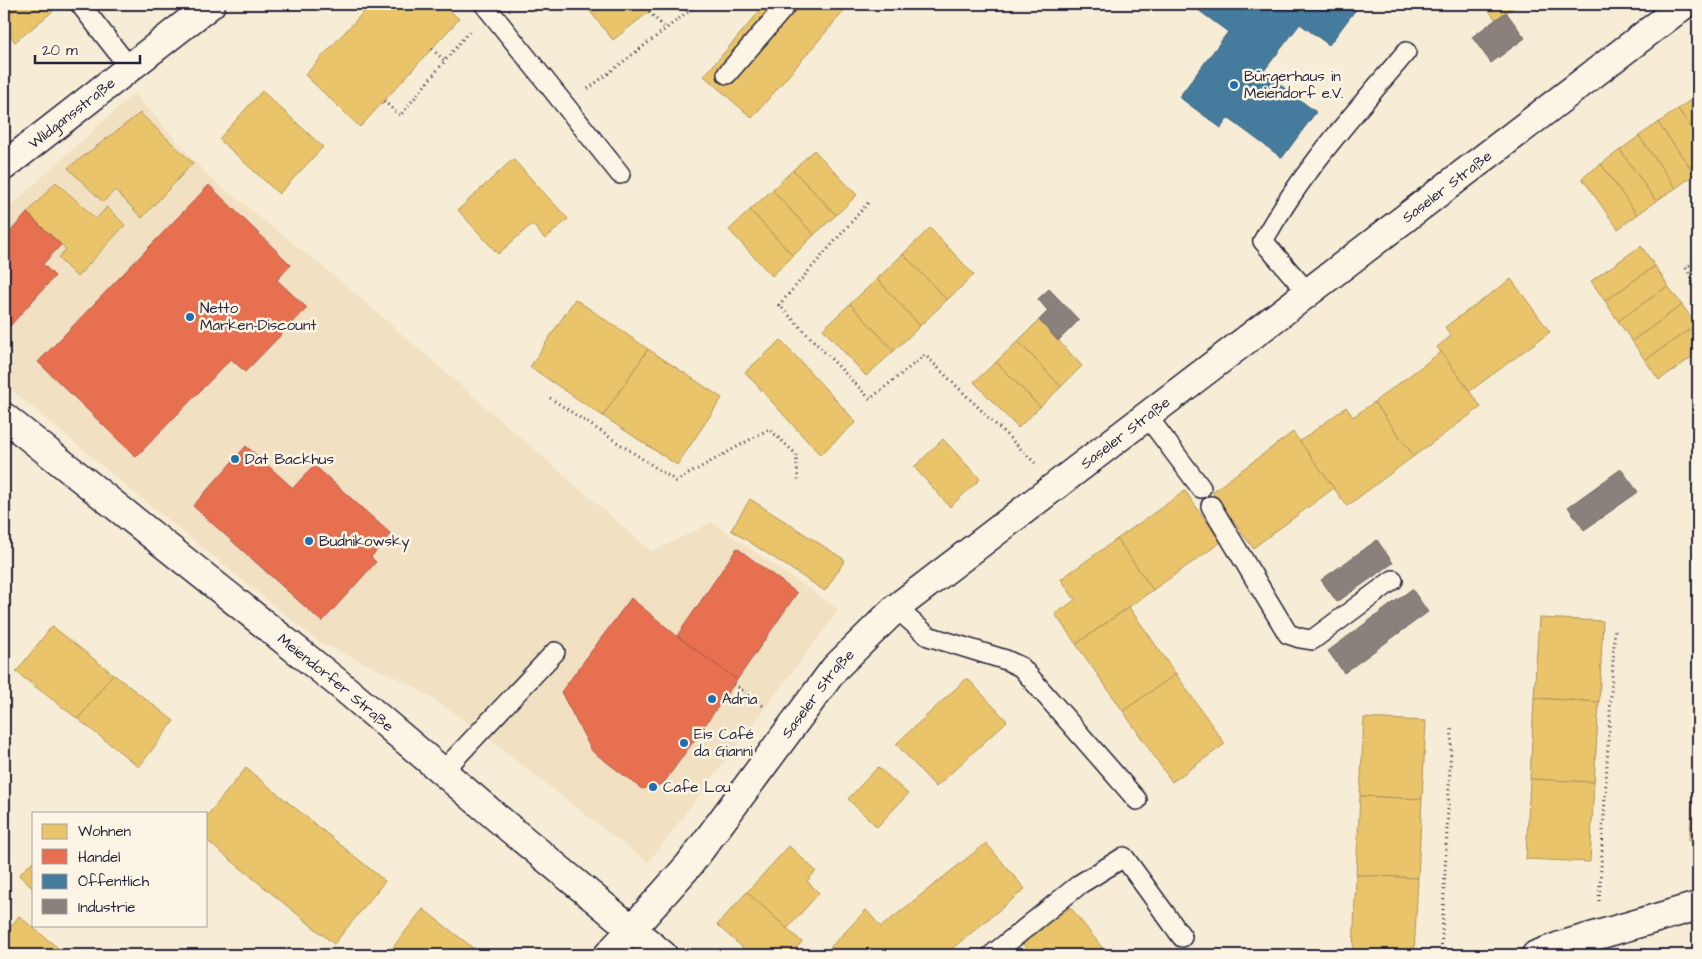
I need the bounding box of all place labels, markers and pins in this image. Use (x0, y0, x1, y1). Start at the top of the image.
place label: Bürgerhaus in Meiendorf e.V. (1244, 66, 1343, 104)
marker: Bürgerhaus in Meiendorf e.V. (1228, 79, 1240, 91)
place label: Netto Marken-Discount (200, 298, 316, 336)
marker: Netto Marken-Discount (184, 311, 196, 323)
place label: Dat Backhus (245, 449, 334, 470)
marker: Dat Backhus (229, 453, 241, 465)
place label: Budnikowsky (319, 531, 410, 553)
marker: Budnikowsky (303, 535, 315, 547)
place label: Adria (722, 689, 758, 710)
marker: Adria (706, 693, 718, 705)
place label: Eis Café da Gianni (694, 724, 754, 762)
marker: Eis Café da Gianni (678, 737, 690, 749)
place label: Cafe Lou (663, 777, 731, 798)
marker: Cafe Lou (647, 781, 659, 793)

